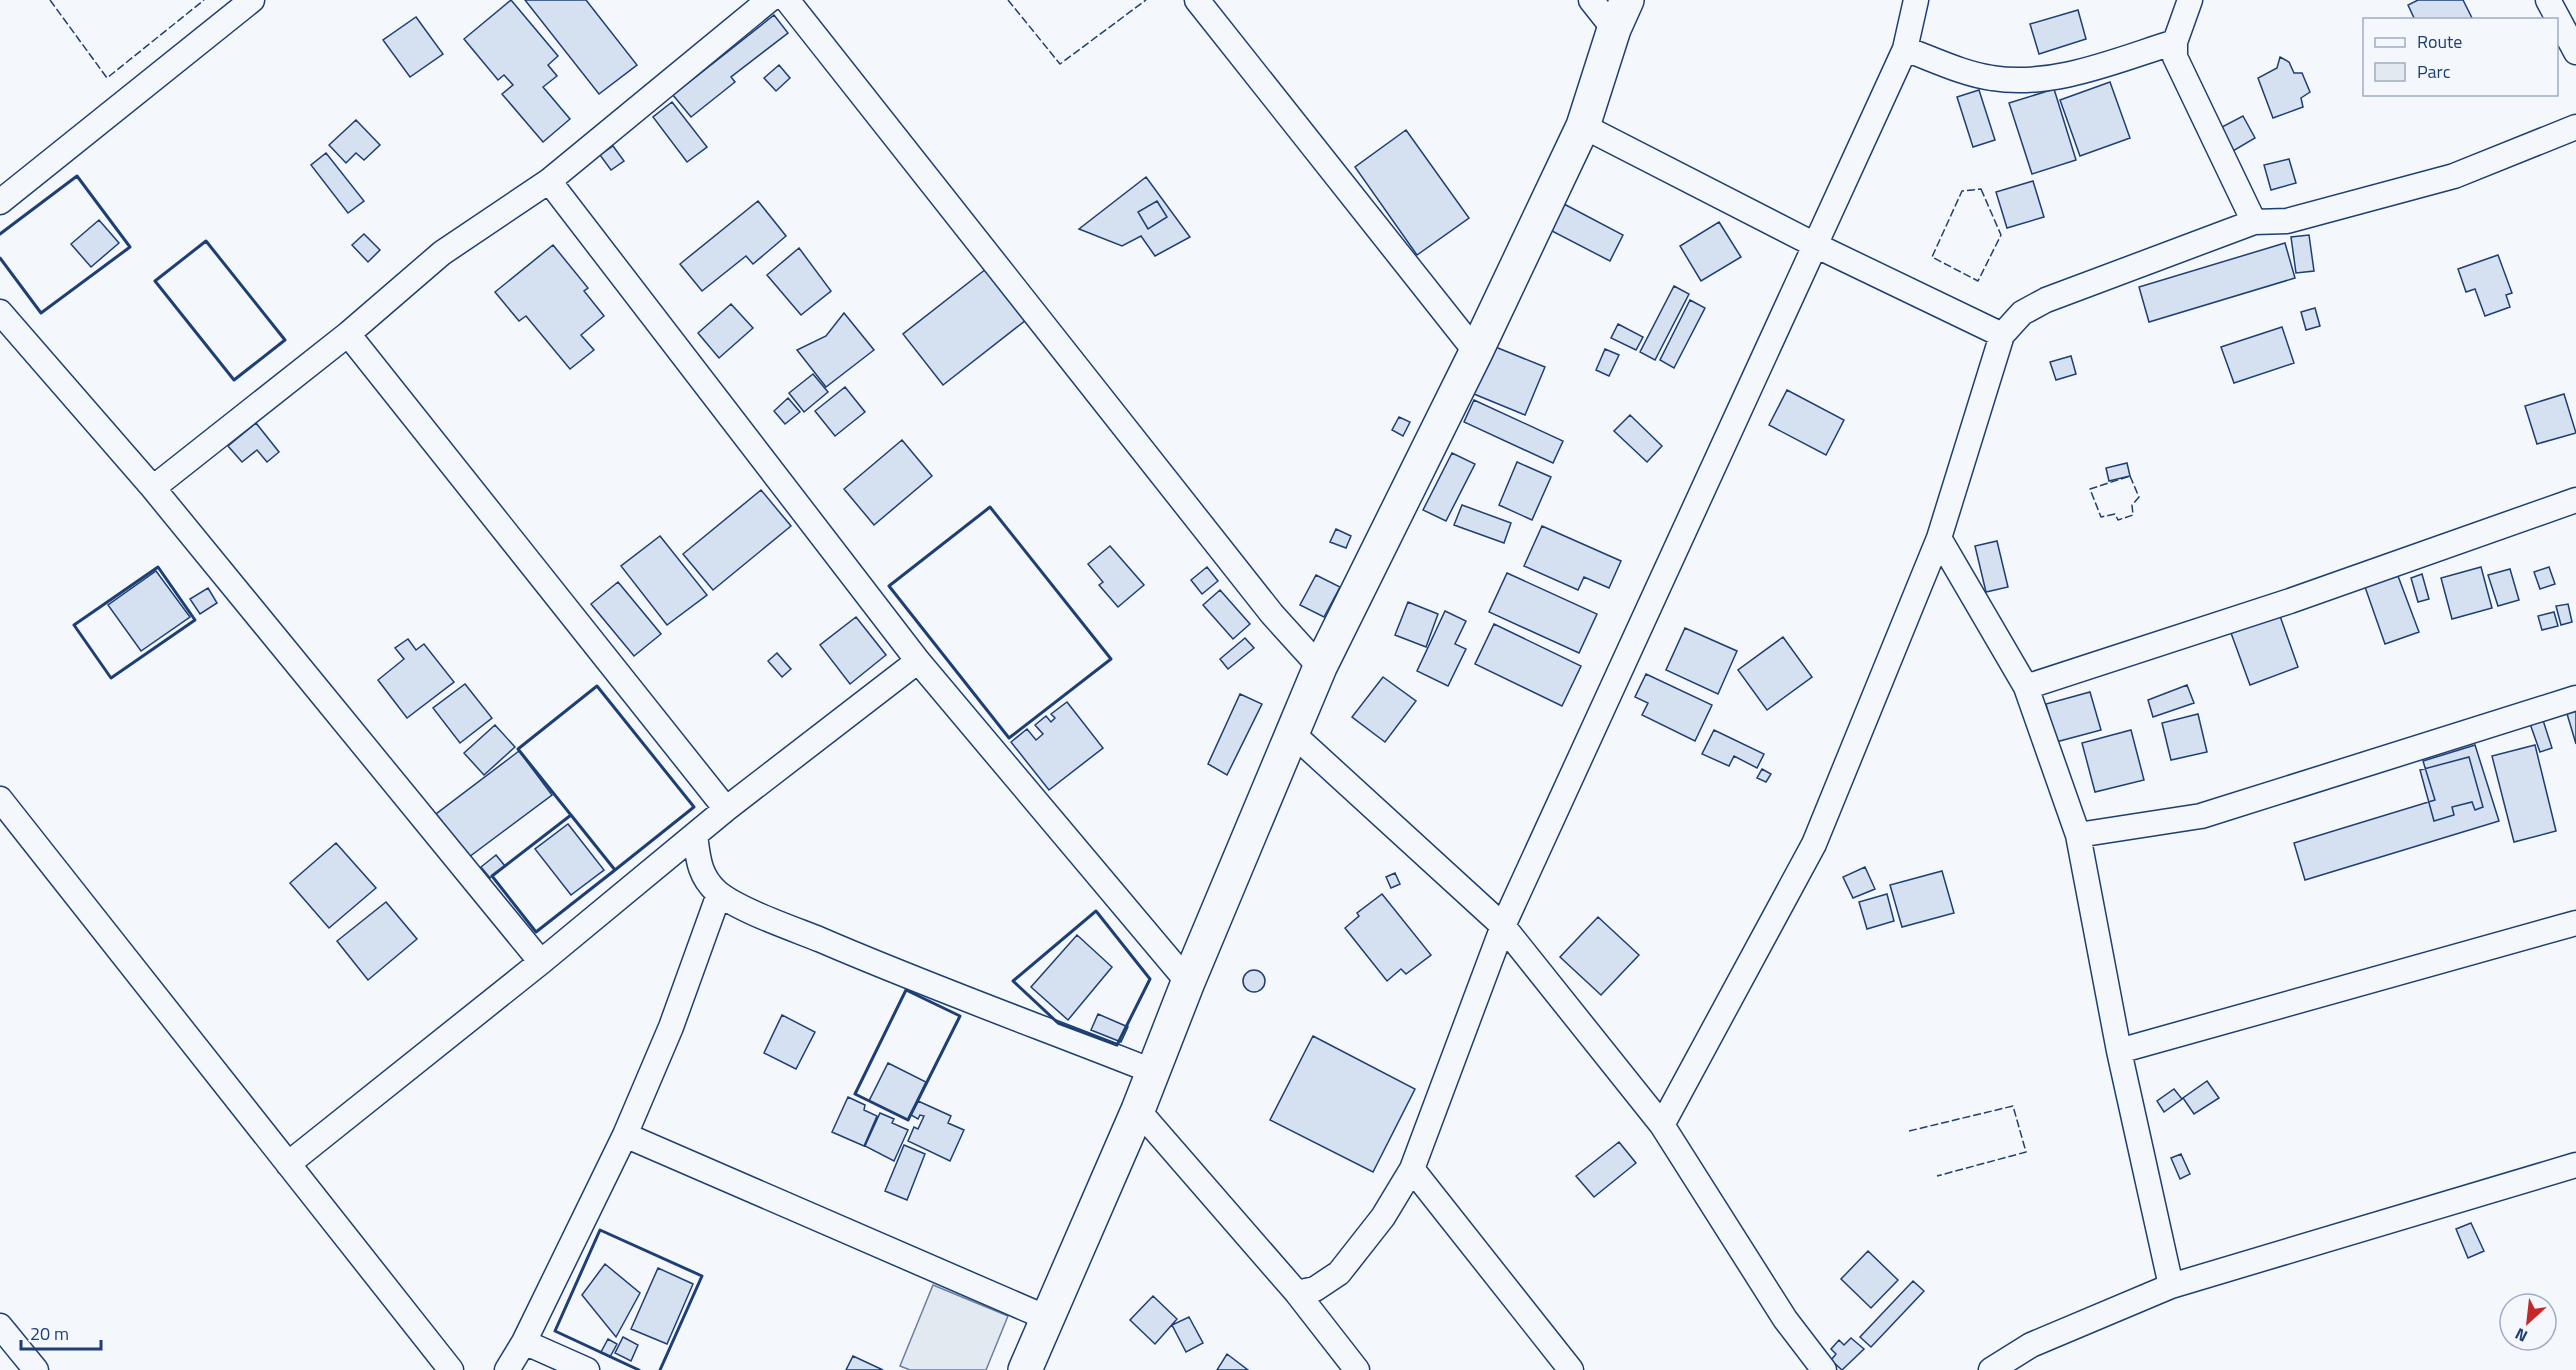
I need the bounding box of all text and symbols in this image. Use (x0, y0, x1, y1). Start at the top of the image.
legend (2363, 18, 2558, 96)
text: Route (2417, 28, 2462, 55)
text: Parc (2417, 58, 2451, 85)
north arrow (2498, 1292, 2558, 1352)
scale bar (21, 1313, 100, 1351)
text: 20 m (30, 1320, 69, 1347)
text: N (2511, 1322, 2532, 1349)

